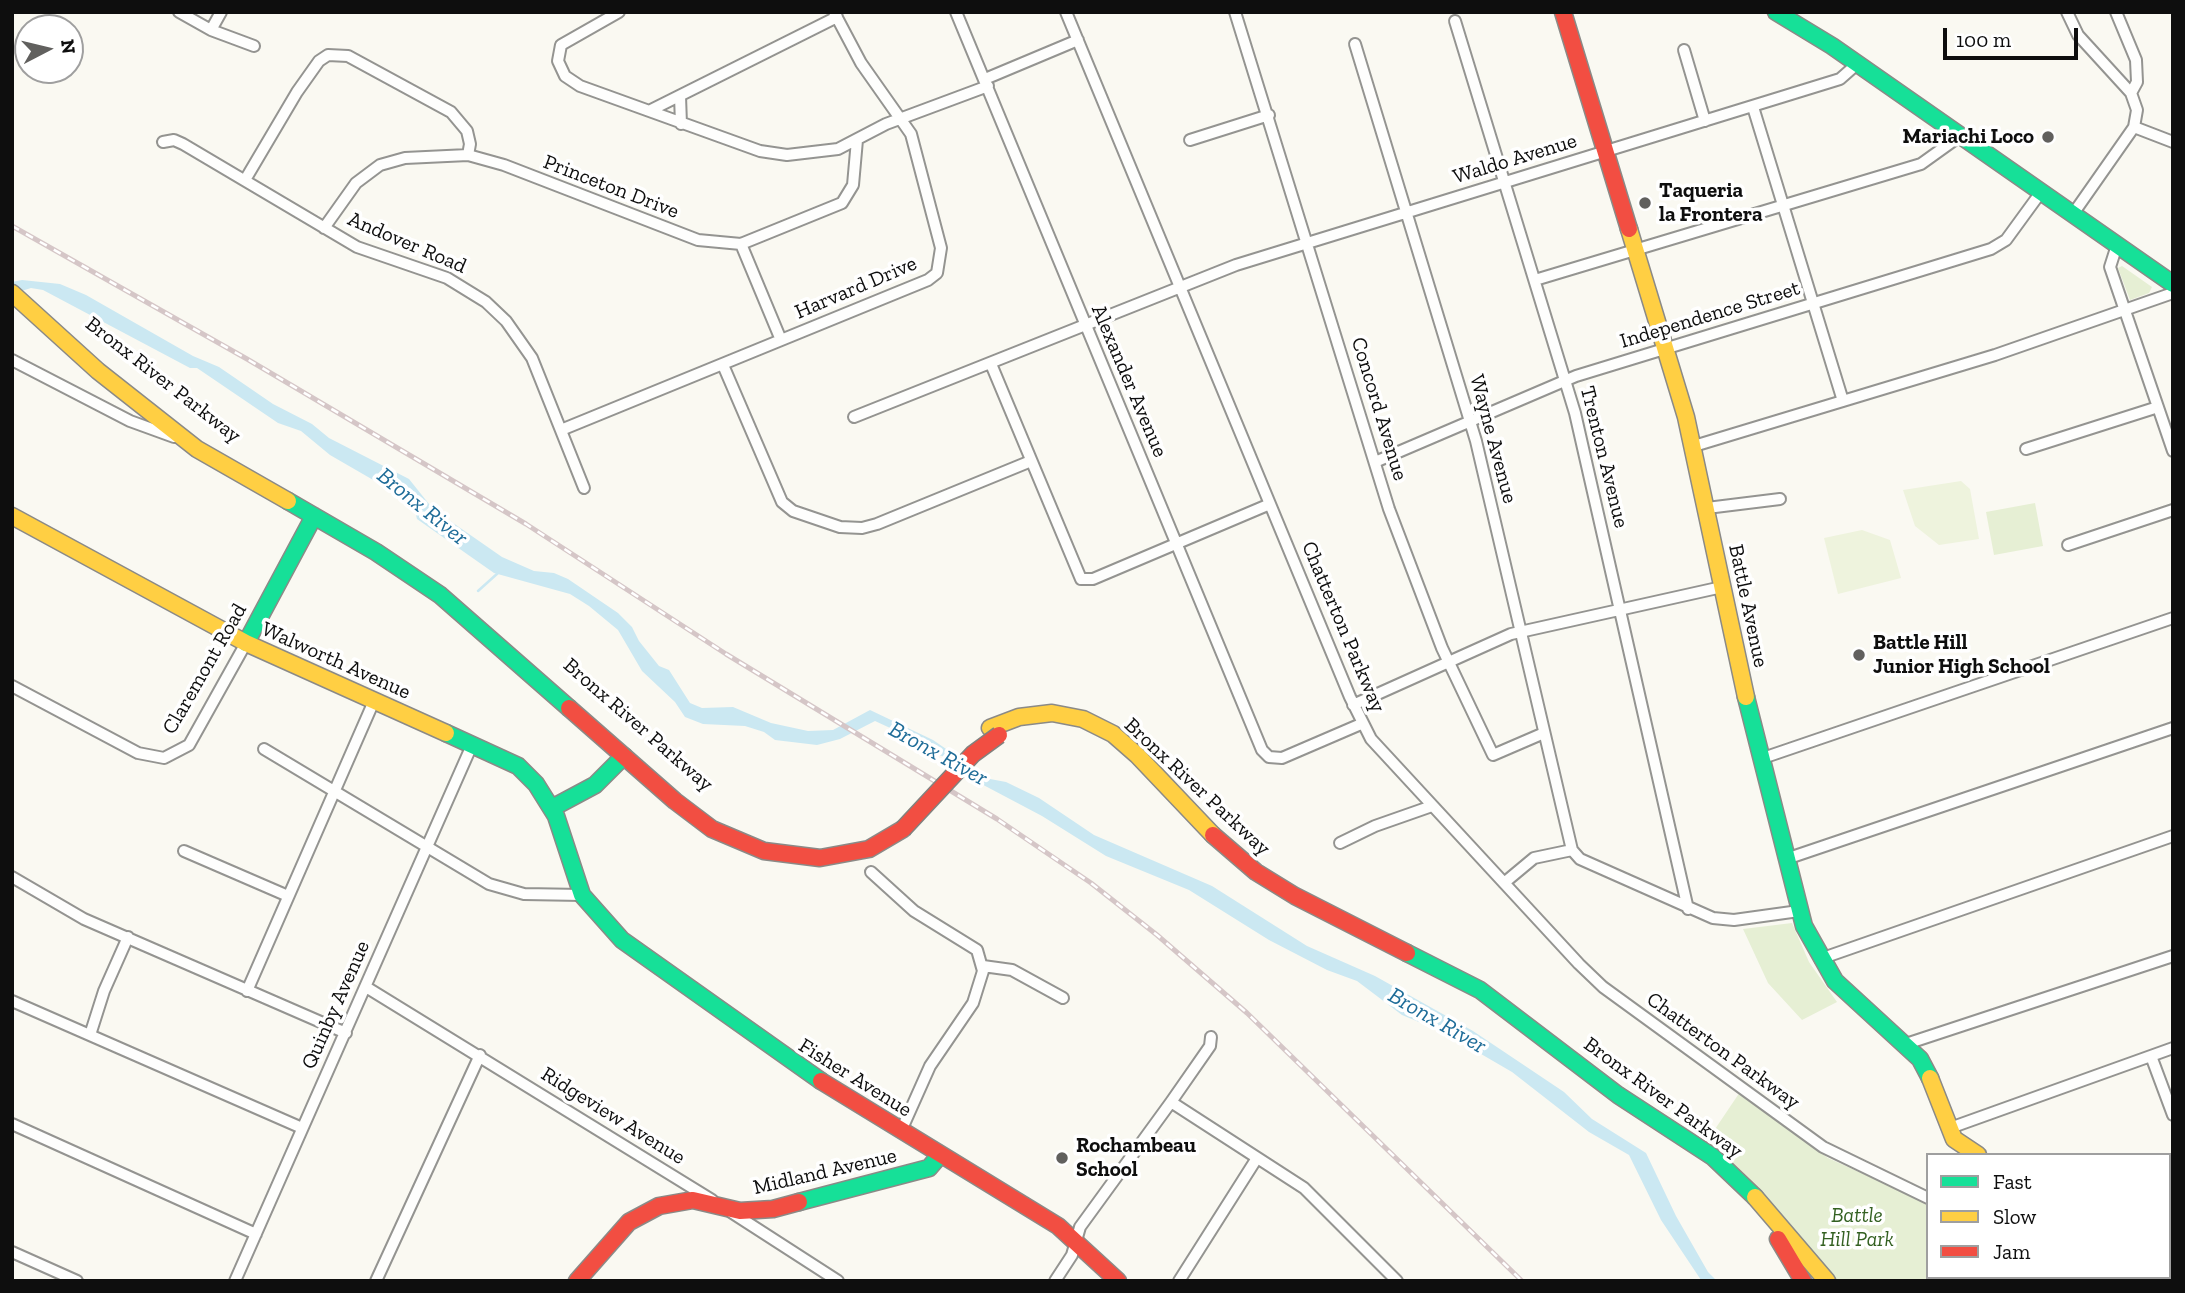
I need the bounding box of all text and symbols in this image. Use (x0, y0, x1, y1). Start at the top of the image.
north arrow (14, 14, 84, 84)
scale bar (1947, 14, 2082, 58)
text: 100 m (1956, 27, 2011, 52)
text: N (56, 38, 81, 55)
place label: Mariachi Loco (1903, 124, 2034, 150)
street label: Waldo Avenue (1450, 128, 1580, 190)
marker: Mariachi Loco (2040, 129, 2056, 145)
street label: Princeton Drive (540, 150, 682, 224)
place label: Taqueria la Frontera (1659, 178, 1763, 228)
marker: Taqueria la Frontera (1637, 195, 1653, 211)
street label: Andover Road (344, 207, 470, 279)
street label: Harvard Drive (791, 251, 921, 325)
street label: Independence Street (1617, 276, 1803, 354)
street label: Alexander Avenue (1085, 301, 1173, 461)
street label: Bronx River Parkway (80, 311, 246, 449)
street label: Concord Avenue (1345, 334, 1413, 484)
street label: Wayne Avenue (1464, 372, 1522, 506)
street label: Trenton Avenue (1574, 383, 1634, 531)
water label: Bronx River (371, 462, 473, 552)
street label: Chatterton Parkway (1296, 538, 1390, 716)
street label: Battle Avenue (1723, 542, 1773, 670)
street label: Claremont Road (157, 599, 253, 739)
street label: Walworth Avenue (258, 617, 414, 705)
place label: Battle Hill Junior High School (1873, 630, 2050, 680)
marker: Battle Hill Junior High School (1851, 647, 1867, 663)
street label: Bronx River Parkway (558, 653, 718, 797)
street label: Bronx River Parkway (1119, 713, 1275, 861)
water label: Bronx River (884, 716, 992, 792)
street label: Quinby Avenue (296, 937, 376, 1073)
water label: Bronx River (1383, 982, 1491, 1060)
street label: Chatterton Parkway (1641, 987, 1805, 1115)
street label: Bronx River Parkway (1579, 1032, 1747, 1164)
street label: Fisher Avenue (794, 1033, 916, 1123)
street label: Ridgeview Avenue (536, 1062, 690, 1170)
place label: Rochambeau School (1076, 1133, 1196, 1183)
street label: Midland Avenue (751, 1143, 899, 1201)
marker: Rochambeau School (1054, 1150, 1070, 1166)
legend (1926, 1153, 2171, 1279)
text: Fast (1993, 1169, 2032, 1194)
park label: Battle Hill Park (1820, 1203, 1894, 1253)
text: Slow (1993, 1204, 2036, 1229)
text: Jam (1993, 1239, 2030, 1264)

